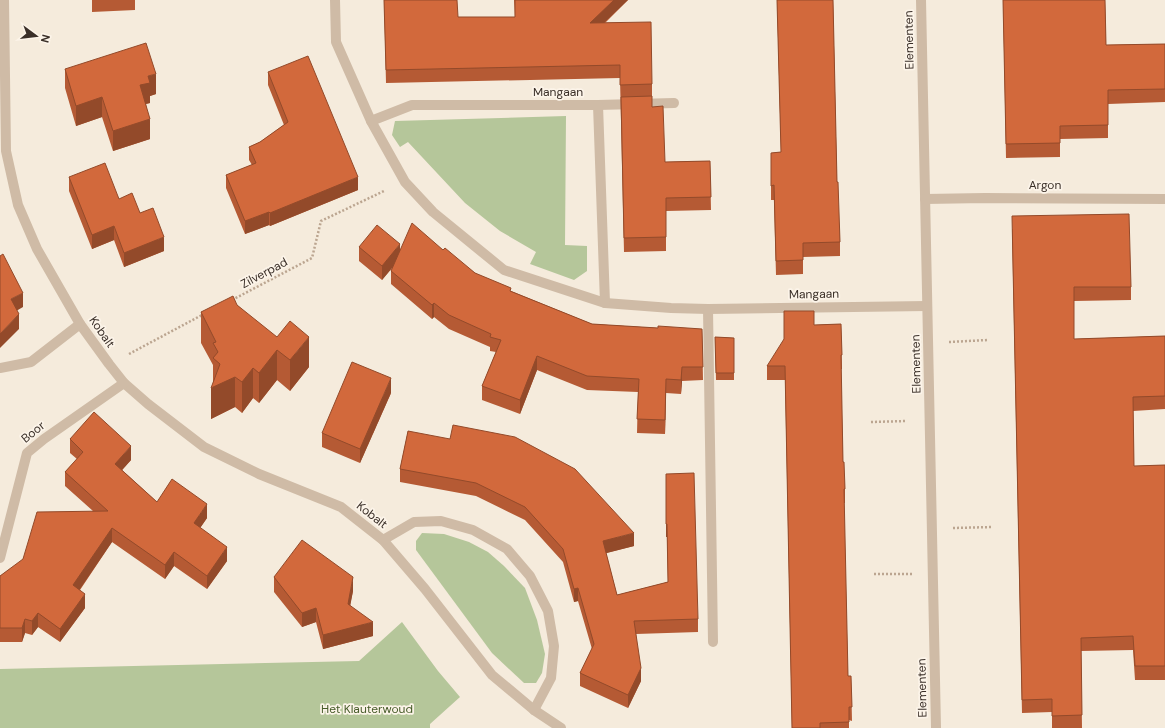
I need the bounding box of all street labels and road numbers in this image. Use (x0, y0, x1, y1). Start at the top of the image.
street label: Elementen (900, 10, 918, 70)
street label: Mangaan (533, 84, 583, 100)
street label: Argon (1029, 177, 1061, 193)
street label: Zilverpad (238, 254, 290, 292)
street label: Mangaan (789, 286, 839, 302)
street label: Kobalt (85, 313, 119, 351)
street label: Elementen (907, 334, 925, 394)
street label: Boor (18, 417, 49, 446)
street label: Kobalt (353, 498, 391, 532)
street label: Elementen (913, 658, 931, 718)

